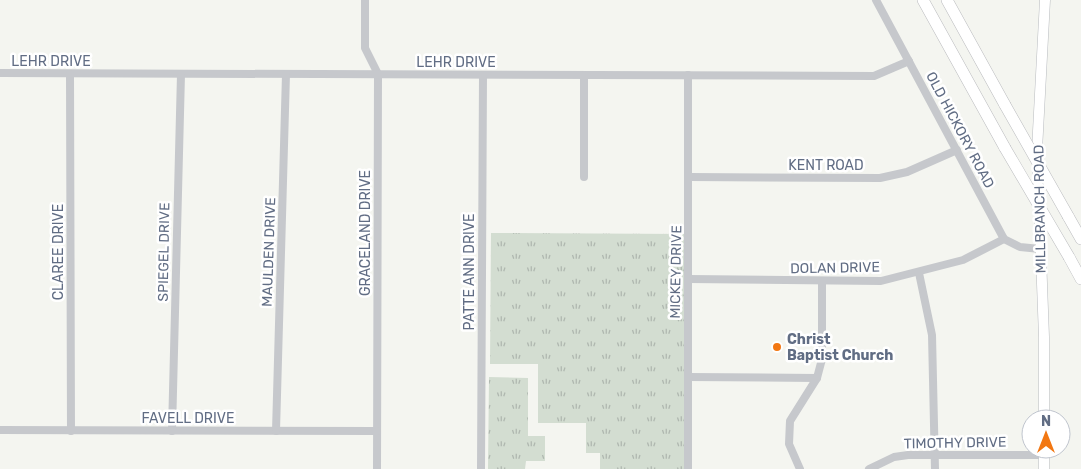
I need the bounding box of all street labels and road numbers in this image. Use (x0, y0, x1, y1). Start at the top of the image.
street label: LEHR DRIVE (11, 53, 91, 70)
street label: LEHR DRIVE (416, 54, 496, 71)
street label: OLD HICKORY ROAD (922, 69, 998, 191)
street label: MILLBRANCH ROAD (1030, 145, 1050, 273)
street label: KENT ROAD (788, 157, 864, 174)
street label: GRACELAND DRIVE (357, 170, 374, 296)
street label: MAULDEN DRIVE (259, 197, 279, 307)
street label: SPIEGEL DRIVE (155, 202, 173, 302)
street label: CLAREE DRIVE (50, 204, 67, 300)
street label: PATTE ANN DRIVE (461, 213, 478, 331)
street label: MICKEY DRIVE (667, 225, 685, 319)
street label: DOLAN DRIVE (790, 259, 880, 277)
street label: FAVELL DRIVE (141, 410, 235, 427)
street label: TIMOTHY DRIVE (903, 434, 1007, 452)

